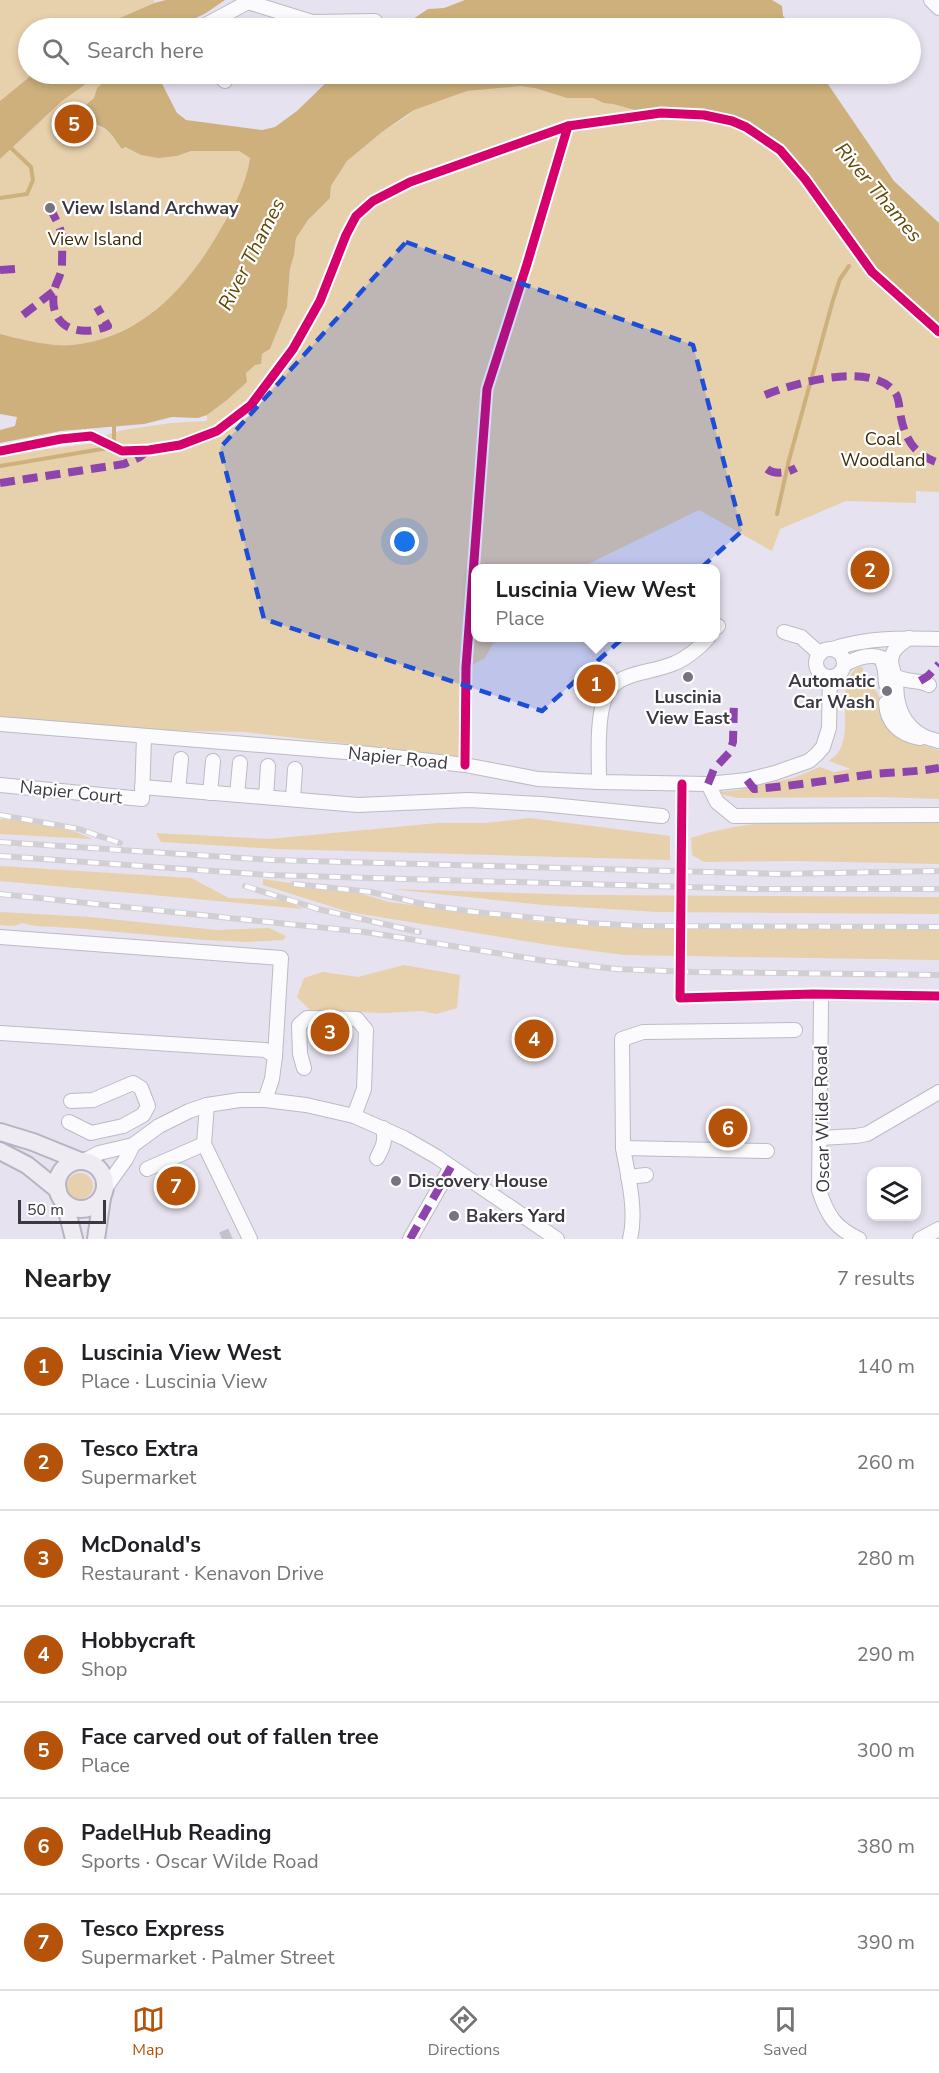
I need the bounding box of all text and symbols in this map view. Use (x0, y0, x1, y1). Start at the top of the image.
search box (18, 18, 921, 84)
icon: search (39, 35, 72, 68)
text: Search here (87, 36, 204, 66)
pin: 5 (54, 102, 94, 146)
water label: River Thames (829, 137, 928, 248)
water label: River Thames (212, 194, 291, 315)
place label: View Island Archway (61, 196, 239, 220)
marker: View Island Archway (43, 201, 57, 215)
park label: View Island (47, 227, 142, 251)
park label: Coal Woodland (841, 427, 925, 472)
your location (390, 527, 419, 556)
pin: 2 (850, 548, 890, 592)
popup (471, 564, 720, 642)
text: Luscinia View West (496, 575, 695, 605)
text: Place (496, 605, 544, 632)
pin: 1 (576, 662, 616, 706)
place label: Automatic Car Wash (788, 669, 875, 714)
marker: Luscinia View East (681, 670, 695, 684)
marker: Automatic Car Wash (880, 684, 894, 698)
place label: Luscinia View East (645, 685, 730, 730)
street label: Napier Road (347, 741, 449, 775)
street label: Napier Court (19, 775, 124, 809)
pin: 3 (310, 1010, 350, 1054)
pin: 4 (514, 1016, 554, 1062)
street label: Oscar Wilde Road (809, 1045, 835, 1193)
pin: 6 (708, 1106, 748, 1150)
pin: 7 (156, 1164, 195, 1208)
map controls (867, 1167, 921, 1221)
button: layers (867, 1167, 921, 1221)
place label: Discovery House (408, 1169, 548, 1193)
marker: Discovery House (389, 1174, 403, 1188)
scale bar (18, 1197, 106, 1224)
text: 50 m (27, 1199, 64, 1221)
place label: Bakers Yard (466, 1204, 565, 1228)
marker: Bakers Yard (447, 1209, 461, 1223)
text: Nearby (24, 1261, 111, 1296)
text: 7 results (837, 1265, 915, 1292)
text: Luscinia View West (81, 1338, 281, 1368)
text: 1 (38, 1353, 50, 1380)
text: 140 m (857, 1353, 915, 1380)
text: Place · Luscinia View (81, 1368, 268, 1395)
text: Tesco Extra (81, 1434, 199, 1464)
text: 2 (38, 1449, 50, 1476)
text: 260 m (857, 1449, 915, 1476)
text: Supermarket (81, 1464, 196, 1491)
text: McDonald's (81, 1530, 201, 1560)
text: 3 (38, 1545, 50, 1572)
text: 280 m (857, 1545, 915, 1572)
text: Restaurant · Kenavon Drive (81, 1560, 324, 1587)
text: Hobbycraft (81, 1626, 195, 1656)
text: 4 (38, 1641, 50, 1668)
text: 290 m (857, 1641, 915, 1668)
text: Shop (81, 1656, 127, 1683)
text: Face carved out of fallen tree (81, 1722, 379, 1752)
text: 5 (38, 1737, 50, 1764)
text: 300 m (857, 1737, 915, 1764)
text: Place (81, 1752, 130, 1779)
text: PadelHub Reading (81, 1818, 272, 1848)
text: 6 (38, 1833, 50, 1860)
text: 380 m (857, 1833, 915, 1860)
text: Sports · Oscar Wilde Road (81, 1848, 319, 1875)
text: Tesco Express (81, 1914, 225, 1944)
text: 7 (38, 1929, 50, 1956)
text: 390 m (857, 1929, 915, 1956)
text: Supermarket · Palmer Street (81, 1944, 334, 1971)
tab: Map (132, 2003, 165, 2061)
tab: Directions (428, 2003, 500, 2061)
tab: Saved (763, 2003, 807, 2061)

